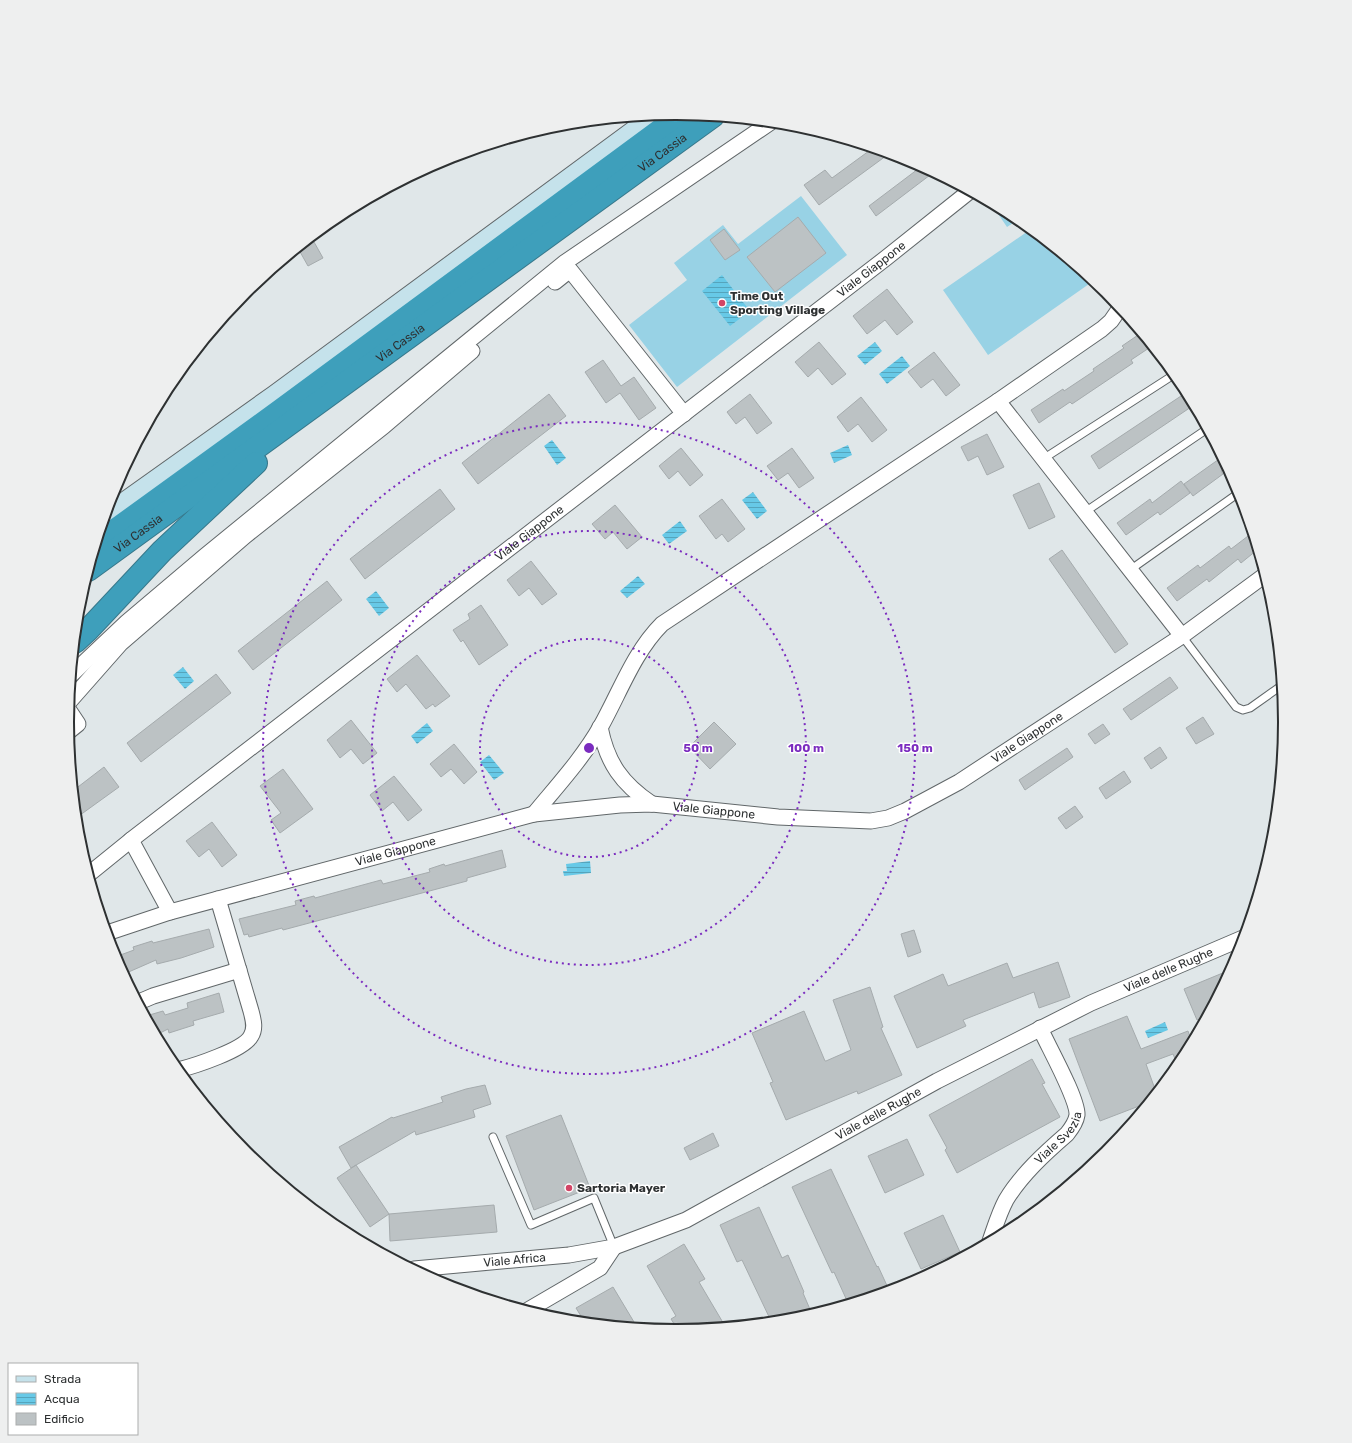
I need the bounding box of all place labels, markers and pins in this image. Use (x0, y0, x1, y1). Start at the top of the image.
place label: Time Out Sporting Village (730, 289, 825, 317)
marker: Time Out Sporting Village (717, 298, 727, 308)
centre of rings (582, 741, 596, 755)
place label: Sartoria Mayer (577, 1181, 666, 1195)
marker: Sartoria Mayer (564, 1183, 574, 1193)

